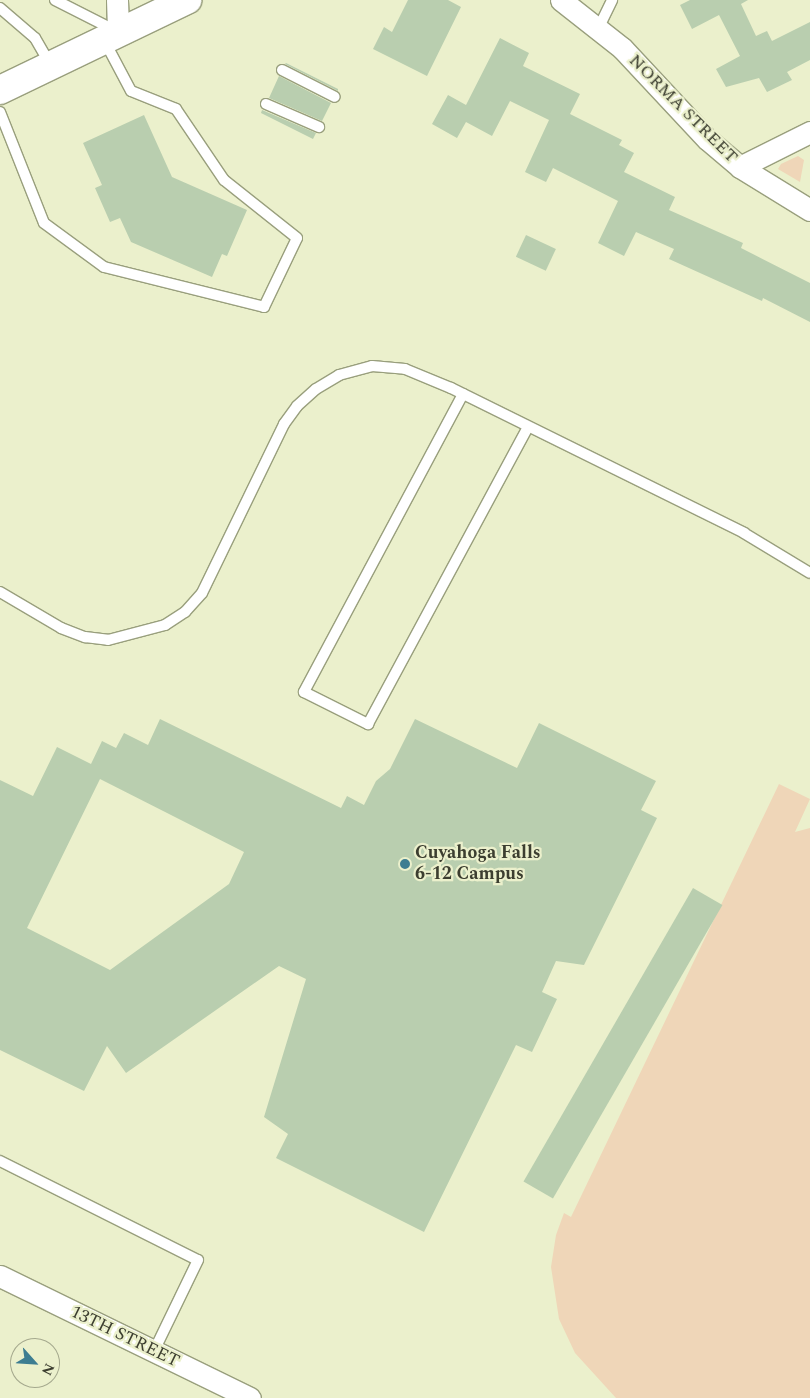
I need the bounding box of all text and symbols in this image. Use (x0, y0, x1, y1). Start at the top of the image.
street label: NORMA STREET (624, 50, 742, 168)
place label: Cuyahoga Falls 6-12 Campus (415, 843, 541, 886)
marker: Cuyahoga Falls 6-12 Campus (399, 858, 411, 870)
street label: 13TH STREET (67, 1301, 183, 1373)
north arrow (10, 1338, 60, 1388)
text: N (36, 1360, 60, 1379)

